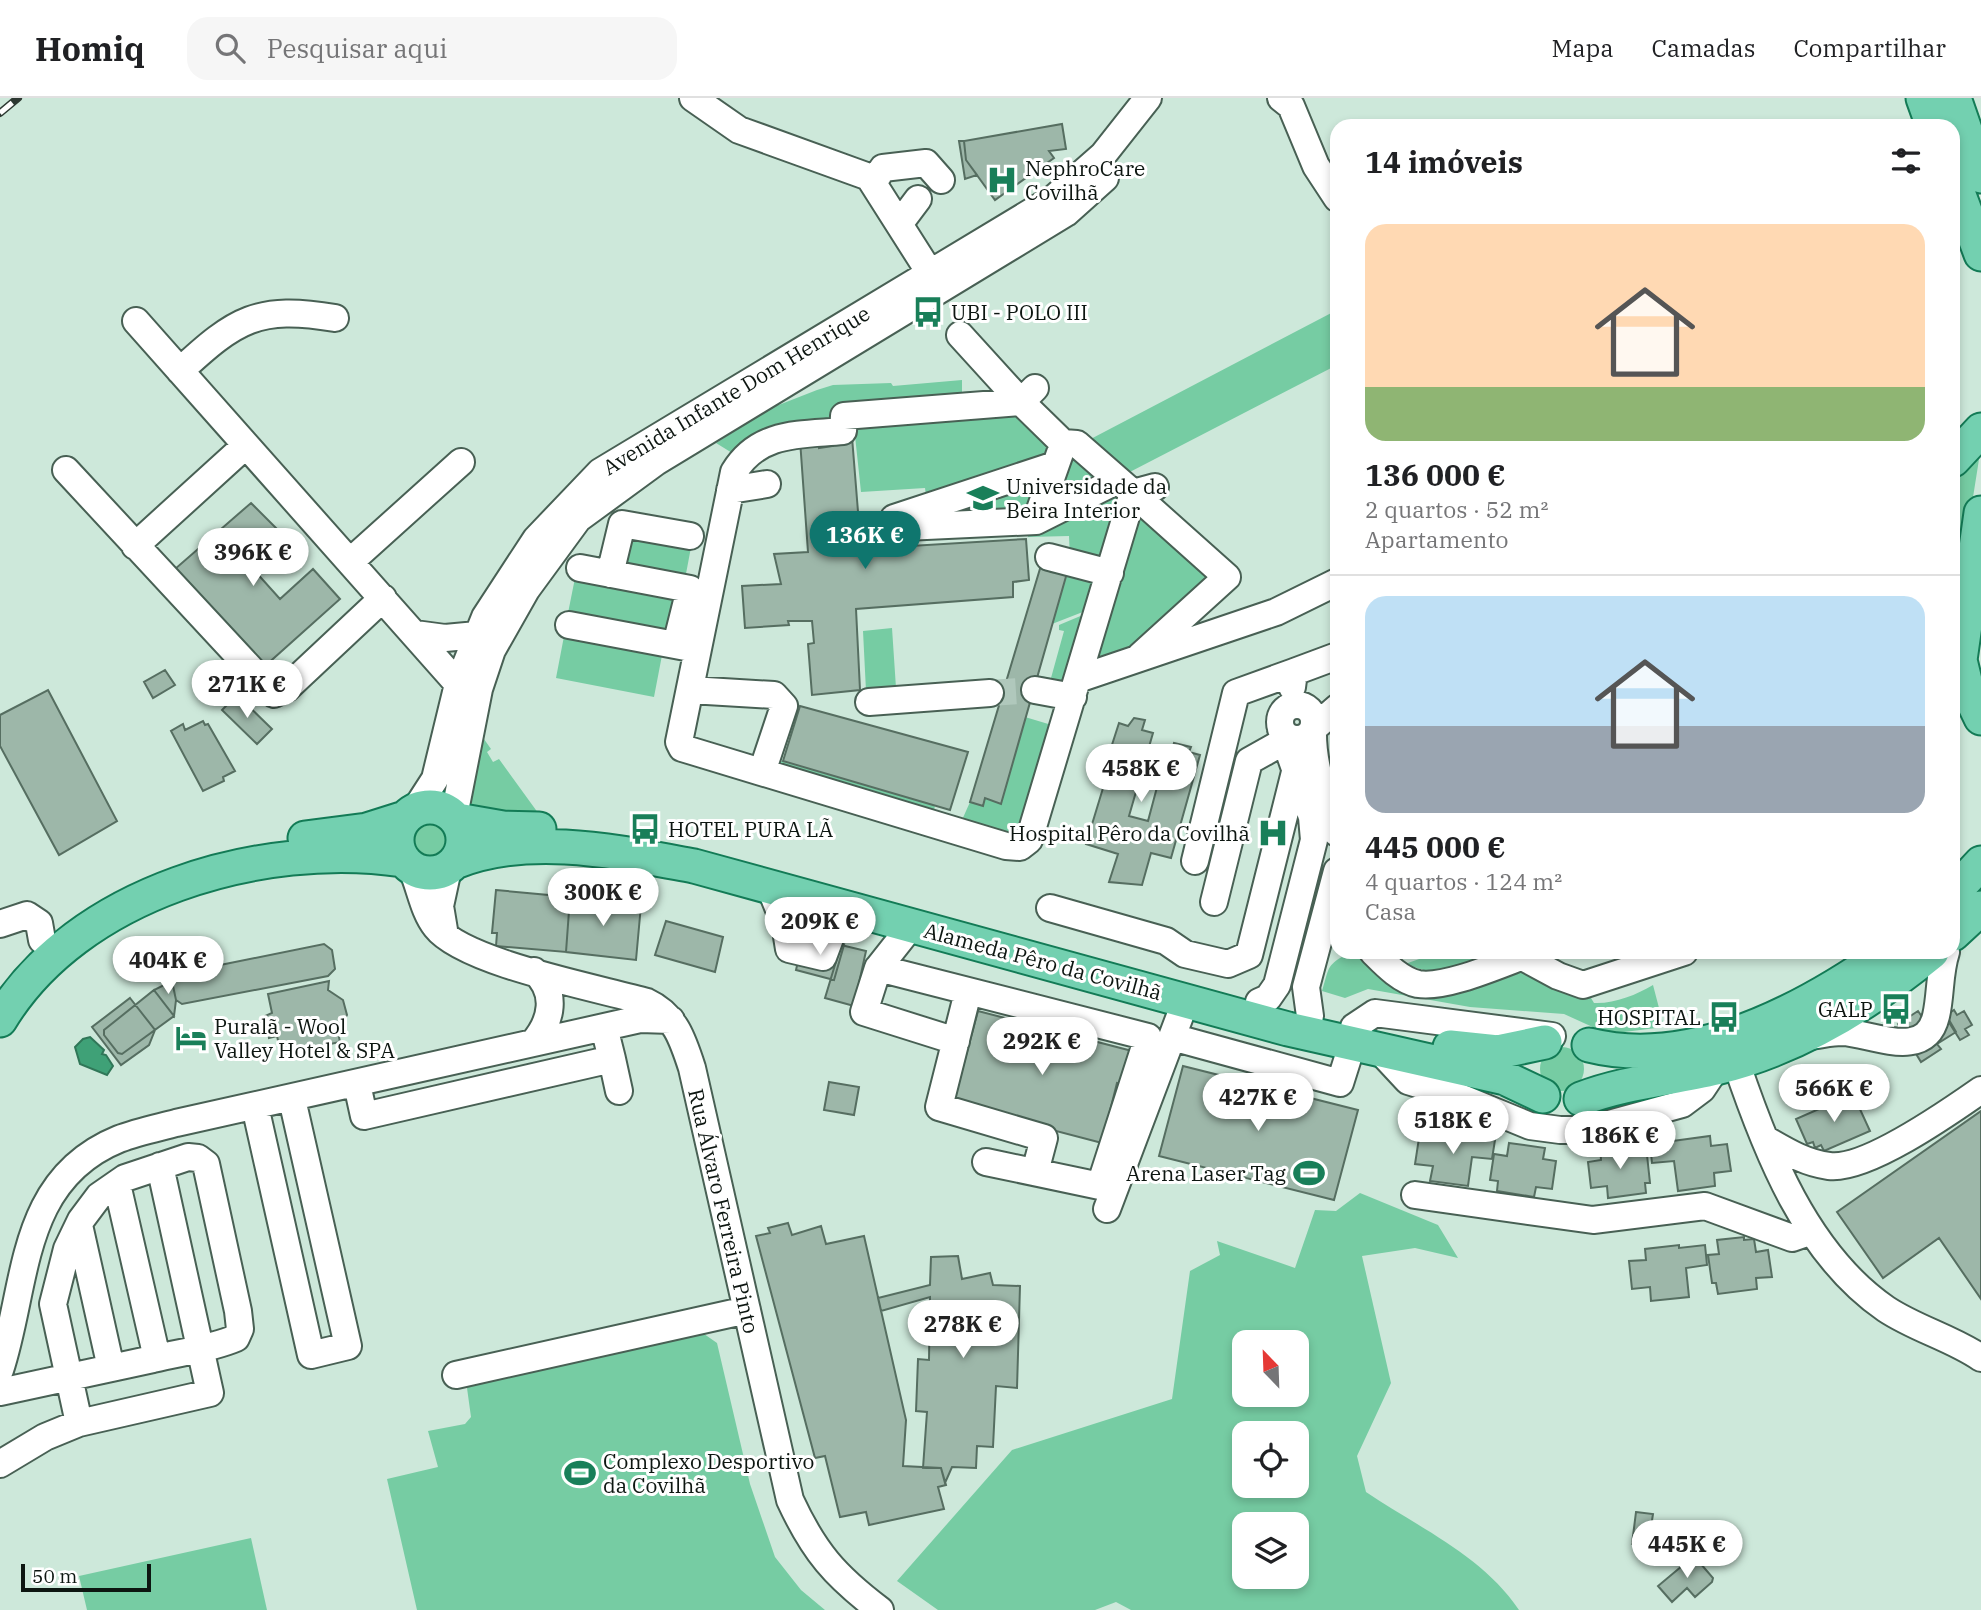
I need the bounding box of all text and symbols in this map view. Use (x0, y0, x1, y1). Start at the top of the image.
search box (187, 17, 677, 80)
text: Homiq (35, 27, 145, 70)
icon: search (211, 29, 249, 67)
text: Pesquisar aqui (267, 31, 447, 65)
text: Mapa (1551, 32, 1614, 64)
text: Camadas (1652, 32, 1755, 64)
text: Compartilhar (1793, 32, 1946, 64)
text: 14 imóveis (1365, 142, 1523, 181)
icon: filters (1887, 142, 1925, 180)
place label: NephroCare Covilhã (1025, 154, 1145, 206)
hospital icon: NephroCare Covilhã (985, 163, 1019, 197)
icon: home (1582, 269, 1708, 395)
bus stop icon: UBI - POLO III (911, 295, 945, 329)
place label: UBI - POLO III (951, 298, 1088, 326)
street label: Avenida Infante Dom Henrique (597, 299, 875, 481)
text: 136 000 € (1365, 455, 1506, 494)
place label: Universidade da Beira Interior (1006, 472, 1167, 524)
school or university icon: Universidade da Beira Interior (966, 481, 1000, 515)
text: 2 quartos · 52 m² (1365, 494, 1548, 524)
pin: 136K € (808, 512, 922, 571)
text: 136K € (826, 519, 904, 549)
text: Apartamento (1365, 524, 1509, 554)
pin: 396K € (196, 528, 310, 588)
text: 396K € (214, 536, 292, 566)
icon: home (1582, 641, 1708, 767)
pin: 271K € (190, 660, 304, 720)
text: 271K € (208, 668, 286, 698)
pin: 458K € (1084, 744, 1198, 804)
text: 458K € (1102, 752, 1180, 782)
bus stop icon: HOTEL PURA LÃ (628, 812, 662, 846)
place label: HOTEL PURA LÃ (668, 815, 834, 843)
hospital icon: Hospital Pêro da Covilhã (1256, 816, 1290, 850)
place label: Hospital Pêro da Covilhã (1009, 819, 1250, 847)
text: 445 000 € (1365, 827, 1506, 866)
text: 4 quartos · 124 m² (1365, 866, 1562, 896)
pin: 300K € (546, 868, 660, 928)
text: 300K € (564, 876, 642, 906)
text: Casa (1365, 896, 1416, 926)
pin: 209K € (763, 898, 877, 957)
text: 209K € (781, 905, 859, 935)
street label: Alameda Pêro da Covilhã (921, 916, 1165, 1006)
pin: 404K € (111, 936, 225, 996)
text: 404K € (129, 944, 207, 974)
bus stop icon: GALP (1879, 992, 1913, 1026)
place label: GALP (1818, 995, 1873, 1023)
bus stop icon: HOSPITAL (1707, 1000, 1741, 1034)
place label: HOSPITAL (1597, 1003, 1701, 1031)
place label: Puralã - Wool Valley Hotel & SPA (214, 1012, 395, 1064)
pin: 292K € (985, 1018, 1099, 1077)
hotel icon: Puralã - Wool Valley Hotel & SPA (174, 1021, 208, 1055)
text: 292K € (1003, 1025, 1081, 1055)
pin: 566K € (1777, 1065, 1891, 1124)
text: 566K € (1795, 1072, 1873, 1102)
pin: 427K € (1201, 1074, 1315, 1133)
text: 427K € (1219, 1081, 1297, 1111)
street label: Rua Álvaro Ferreira Pinto (682, 1086, 766, 1336)
pin: 518K € (1396, 1096, 1510, 1156)
text: 518K € (1414, 1104, 1492, 1134)
pin: 186K € (1563, 1112, 1677, 1171)
text: 186K € (1581, 1119, 1659, 1149)
sports icon: Arena Laser Tag (1292, 1156, 1326, 1190)
place label: Arena Laser Tag (1126, 1159, 1287, 1187)
pin: 278K € (906, 1300, 1020, 1360)
text: 278K € (924, 1308, 1002, 1338)
north arrow (1232, 1330, 1309, 1407)
map controls (1232, 1330, 1309, 1589)
button: locate (1232, 1421, 1309, 1498)
place label: Complexo Desportivo da Covilhã (603, 1447, 814, 1499)
sports icon: Complexo Desportivo da Covilhã (563, 1456, 597, 1490)
button: layers (1232, 1512, 1309, 1589)
pin: 445K € (1630, 1520, 1744, 1580)
text: 445K € (1648, 1528, 1726, 1558)
scale bar (21, 1561, 150, 1593)
text: 50 m (32, 1564, 77, 1588)

